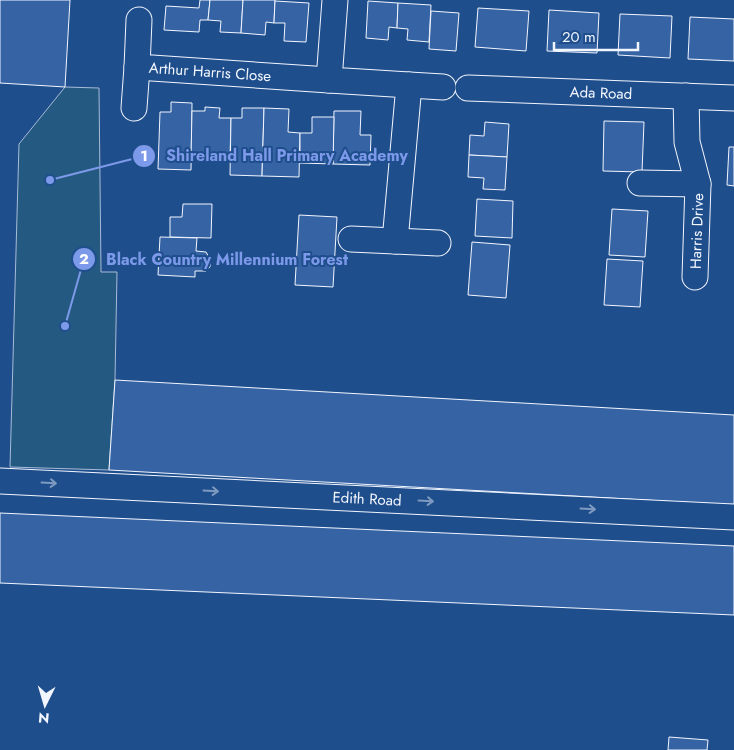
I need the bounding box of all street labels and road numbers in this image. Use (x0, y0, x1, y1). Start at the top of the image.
street label: Arthur Harris Close (148, 57, 272, 87)
street label: Ada Road (569, 81, 633, 105)
street label: Harris Drive (685, 192, 709, 269)
street label: Edith Road (332, 486, 402, 512)

